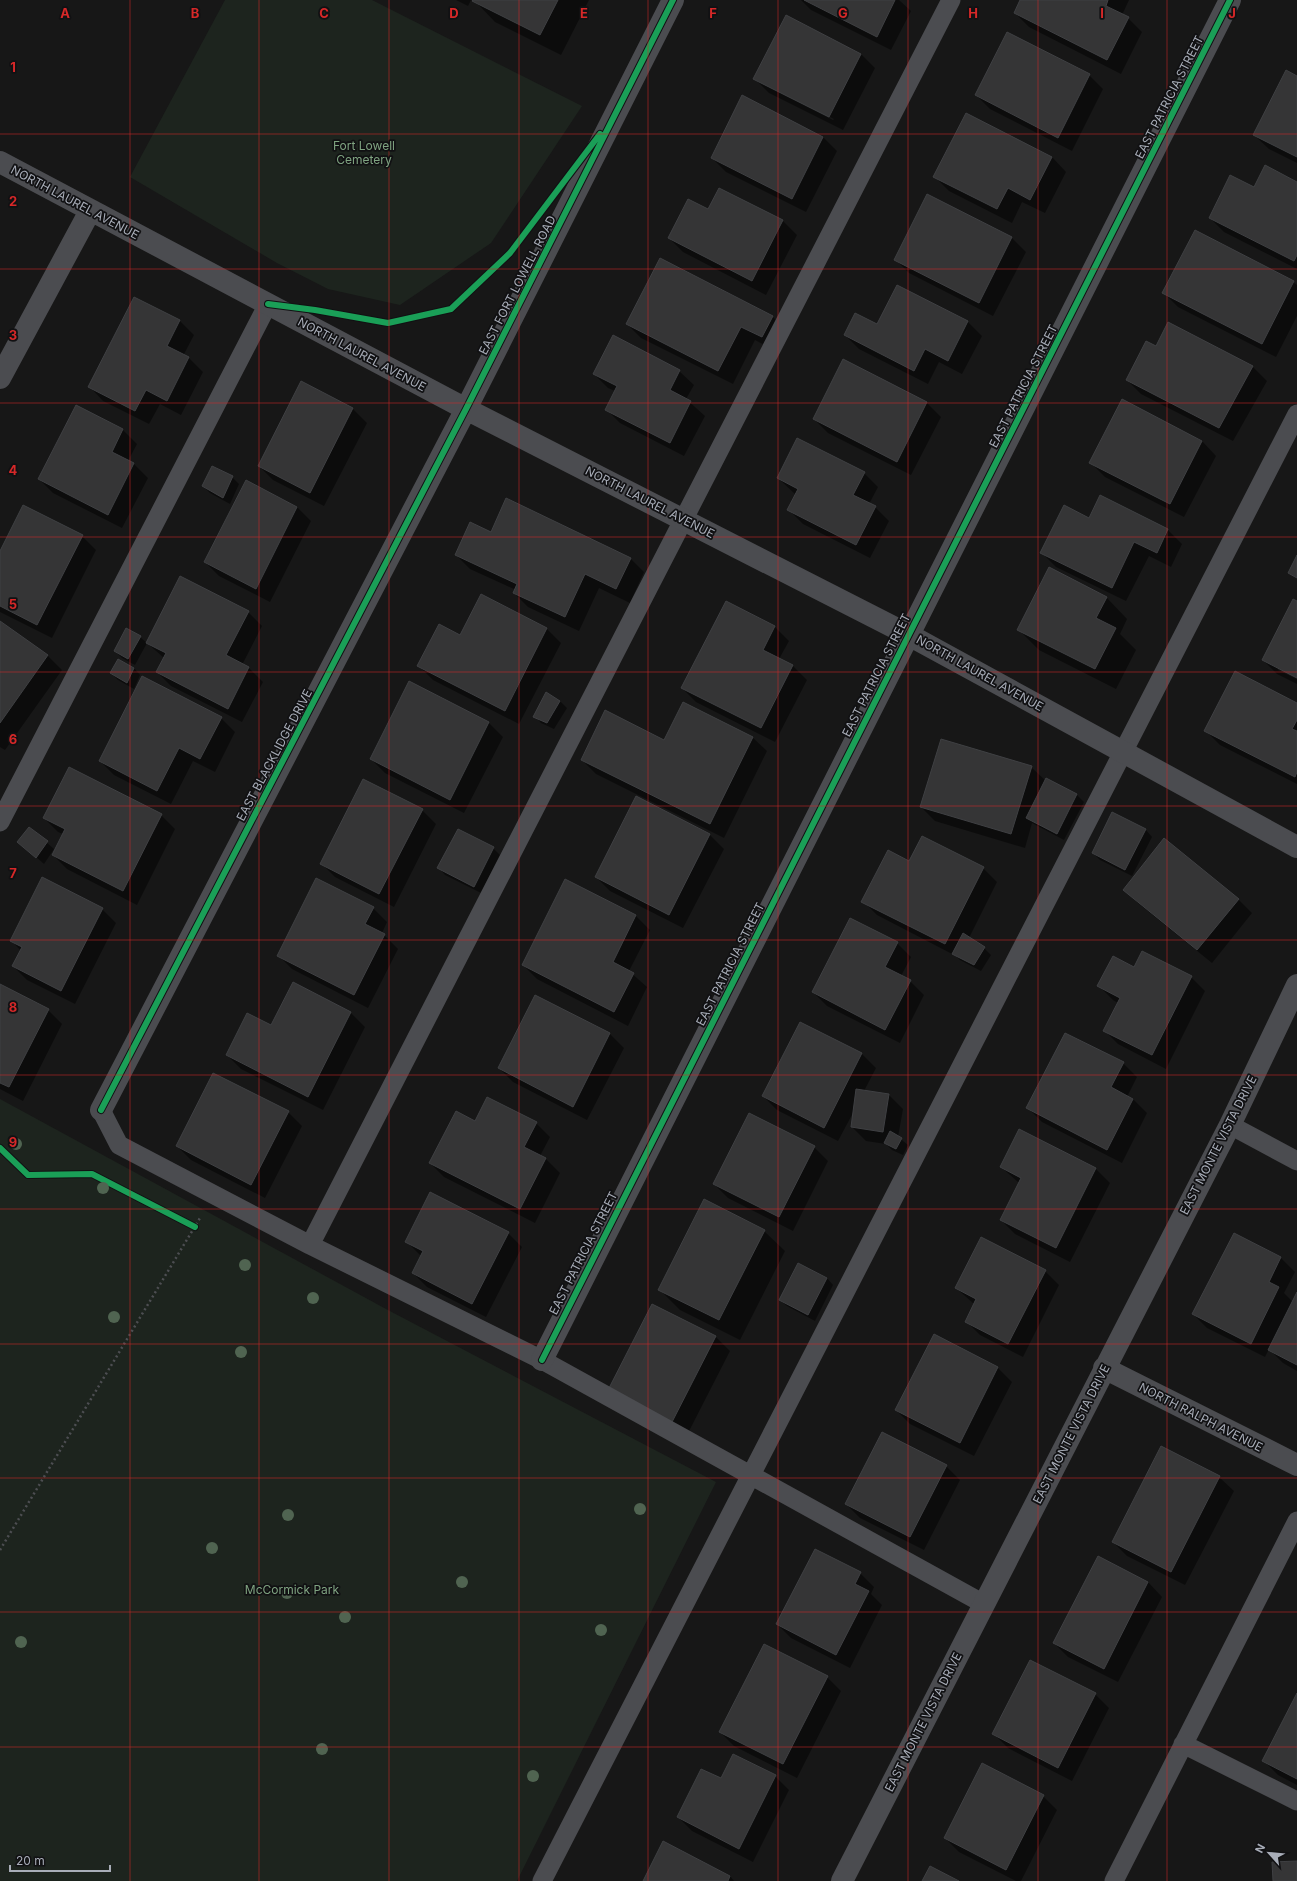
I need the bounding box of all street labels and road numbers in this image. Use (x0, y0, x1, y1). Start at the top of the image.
street label: EAST PATRICIA STREET (1131, 33, 1207, 161)
street label: NORTH LAUREL AVENUE (8, 162, 142, 242)
street label: EAST FORT LOWELL ROAD (475, 213, 559, 357)
street label: NORTH LAUREL AVENUE (295, 314, 429, 394)
street label: EAST PATRICIA STREET (985, 322, 1061, 450)
street label: NORTH LAUREL AVENUE (583, 463, 717, 541)
street label: EAST PATRICIA STREET (838, 611, 914, 739)
street label: NORTH LAUREL AVENUE (914, 632, 1046, 714)
street label: EAST BLACKLIDGE DRIVE (233, 687, 315, 823)
street label: EAST PATRICIA STREET (692, 900, 768, 1028)
street label: EAST MONTE VISTA DRIVE (1176, 1073, 1260, 1217)
street label: EAST PATRICIA STREET (545, 1189, 621, 1317)
street label: EAST MONTE VISTA DRIVE (1029, 1362, 1113, 1506)
street label: NORTH RALPH AVENUE (1137, 1379, 1265, 1455)
street label: EAST MONTE VISTA DRIVE (881, 1650, 965, 1794)

